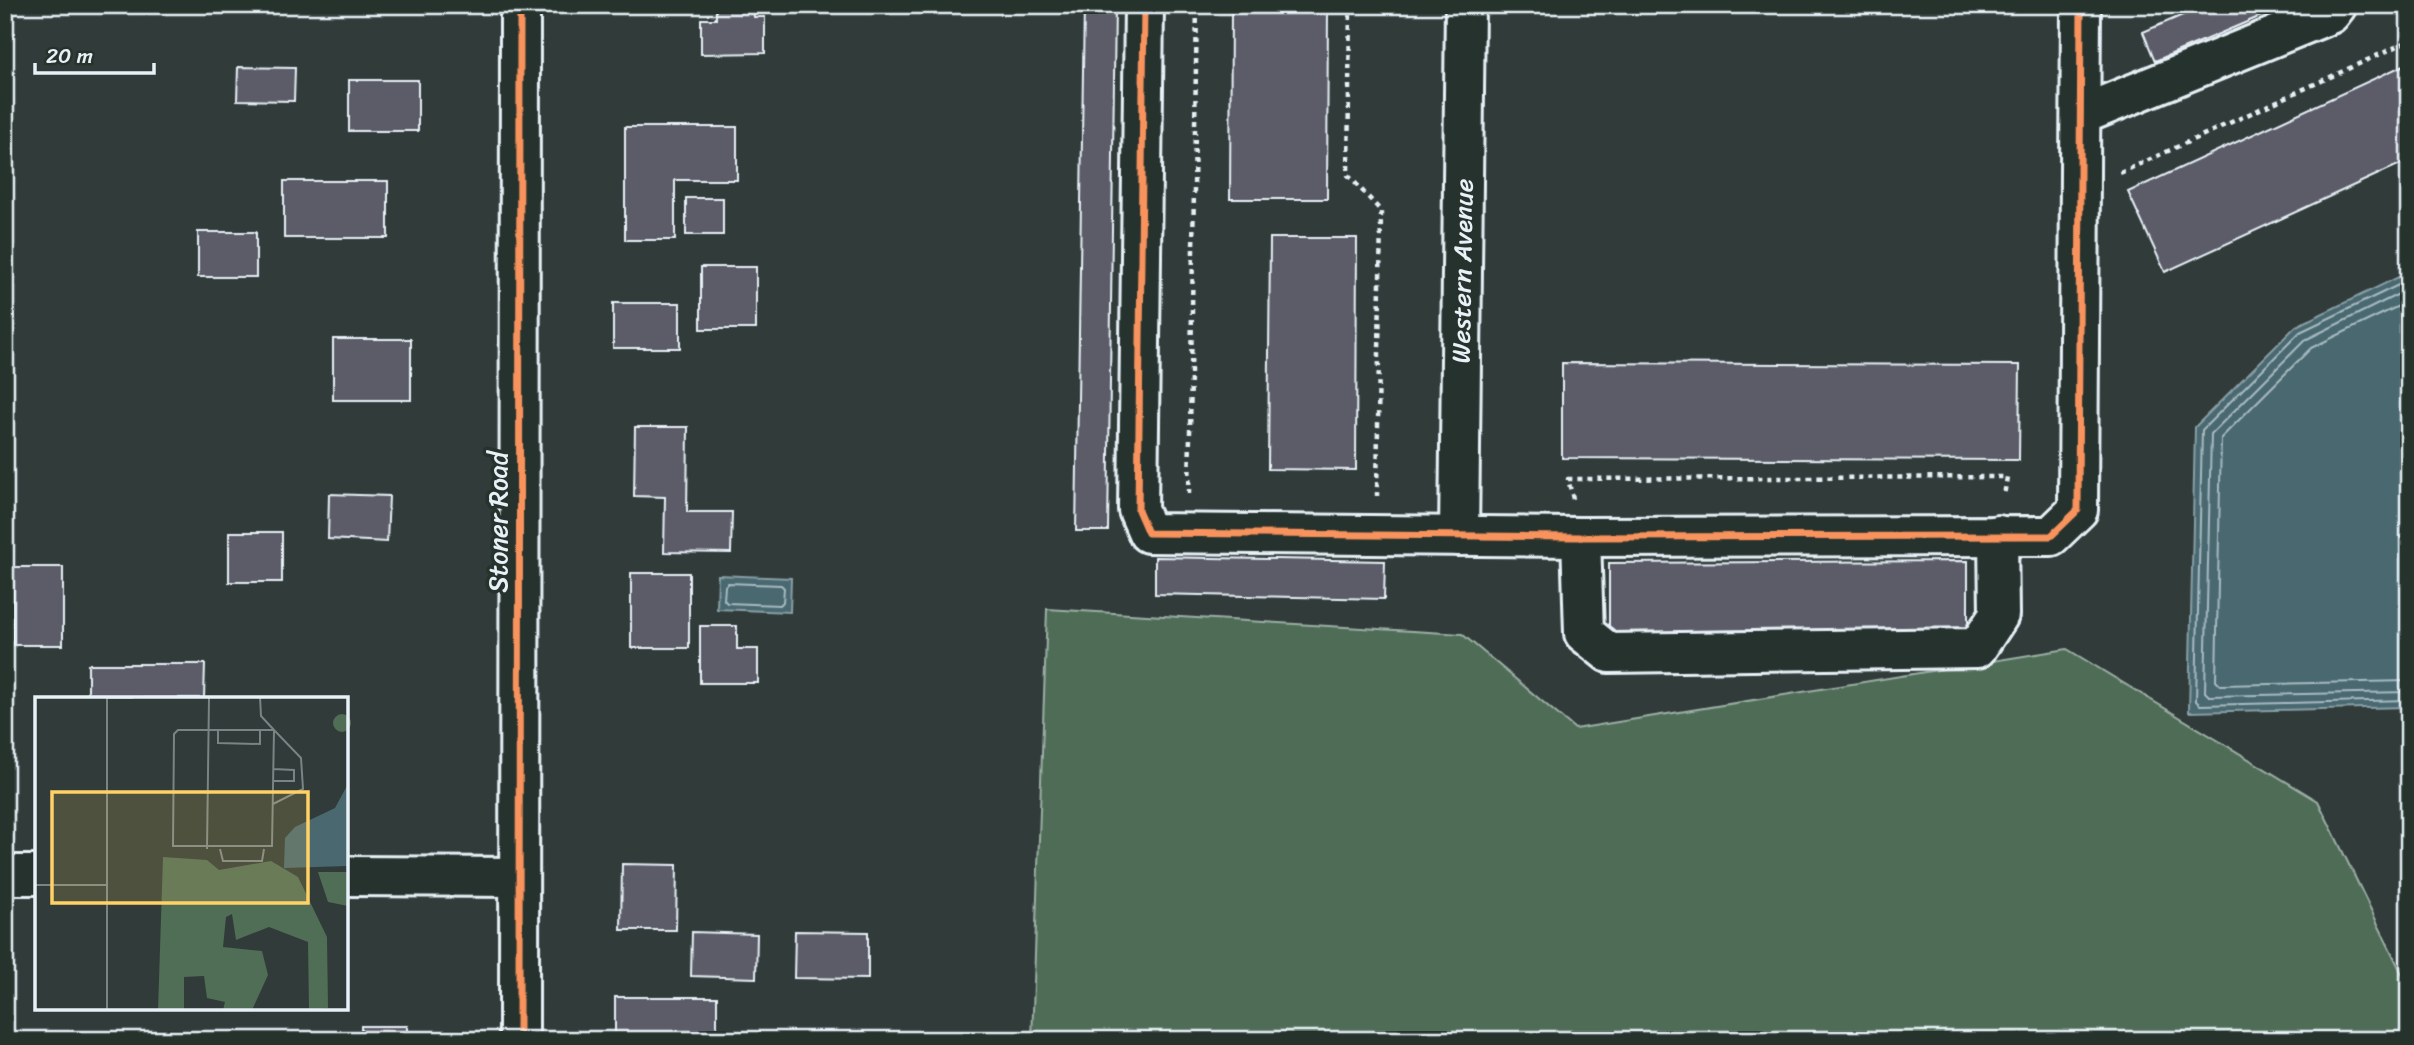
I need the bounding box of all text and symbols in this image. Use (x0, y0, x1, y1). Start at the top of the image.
scale bar (35, 32, 154, 76)
text: 20 m (46, 37, 93, 75)
street label: Western Avenue (1437, 178, 1487, 364)
street label: Stoner Road (475, 449, 521, 593)
inset map (35, 697, 348, 1010)

